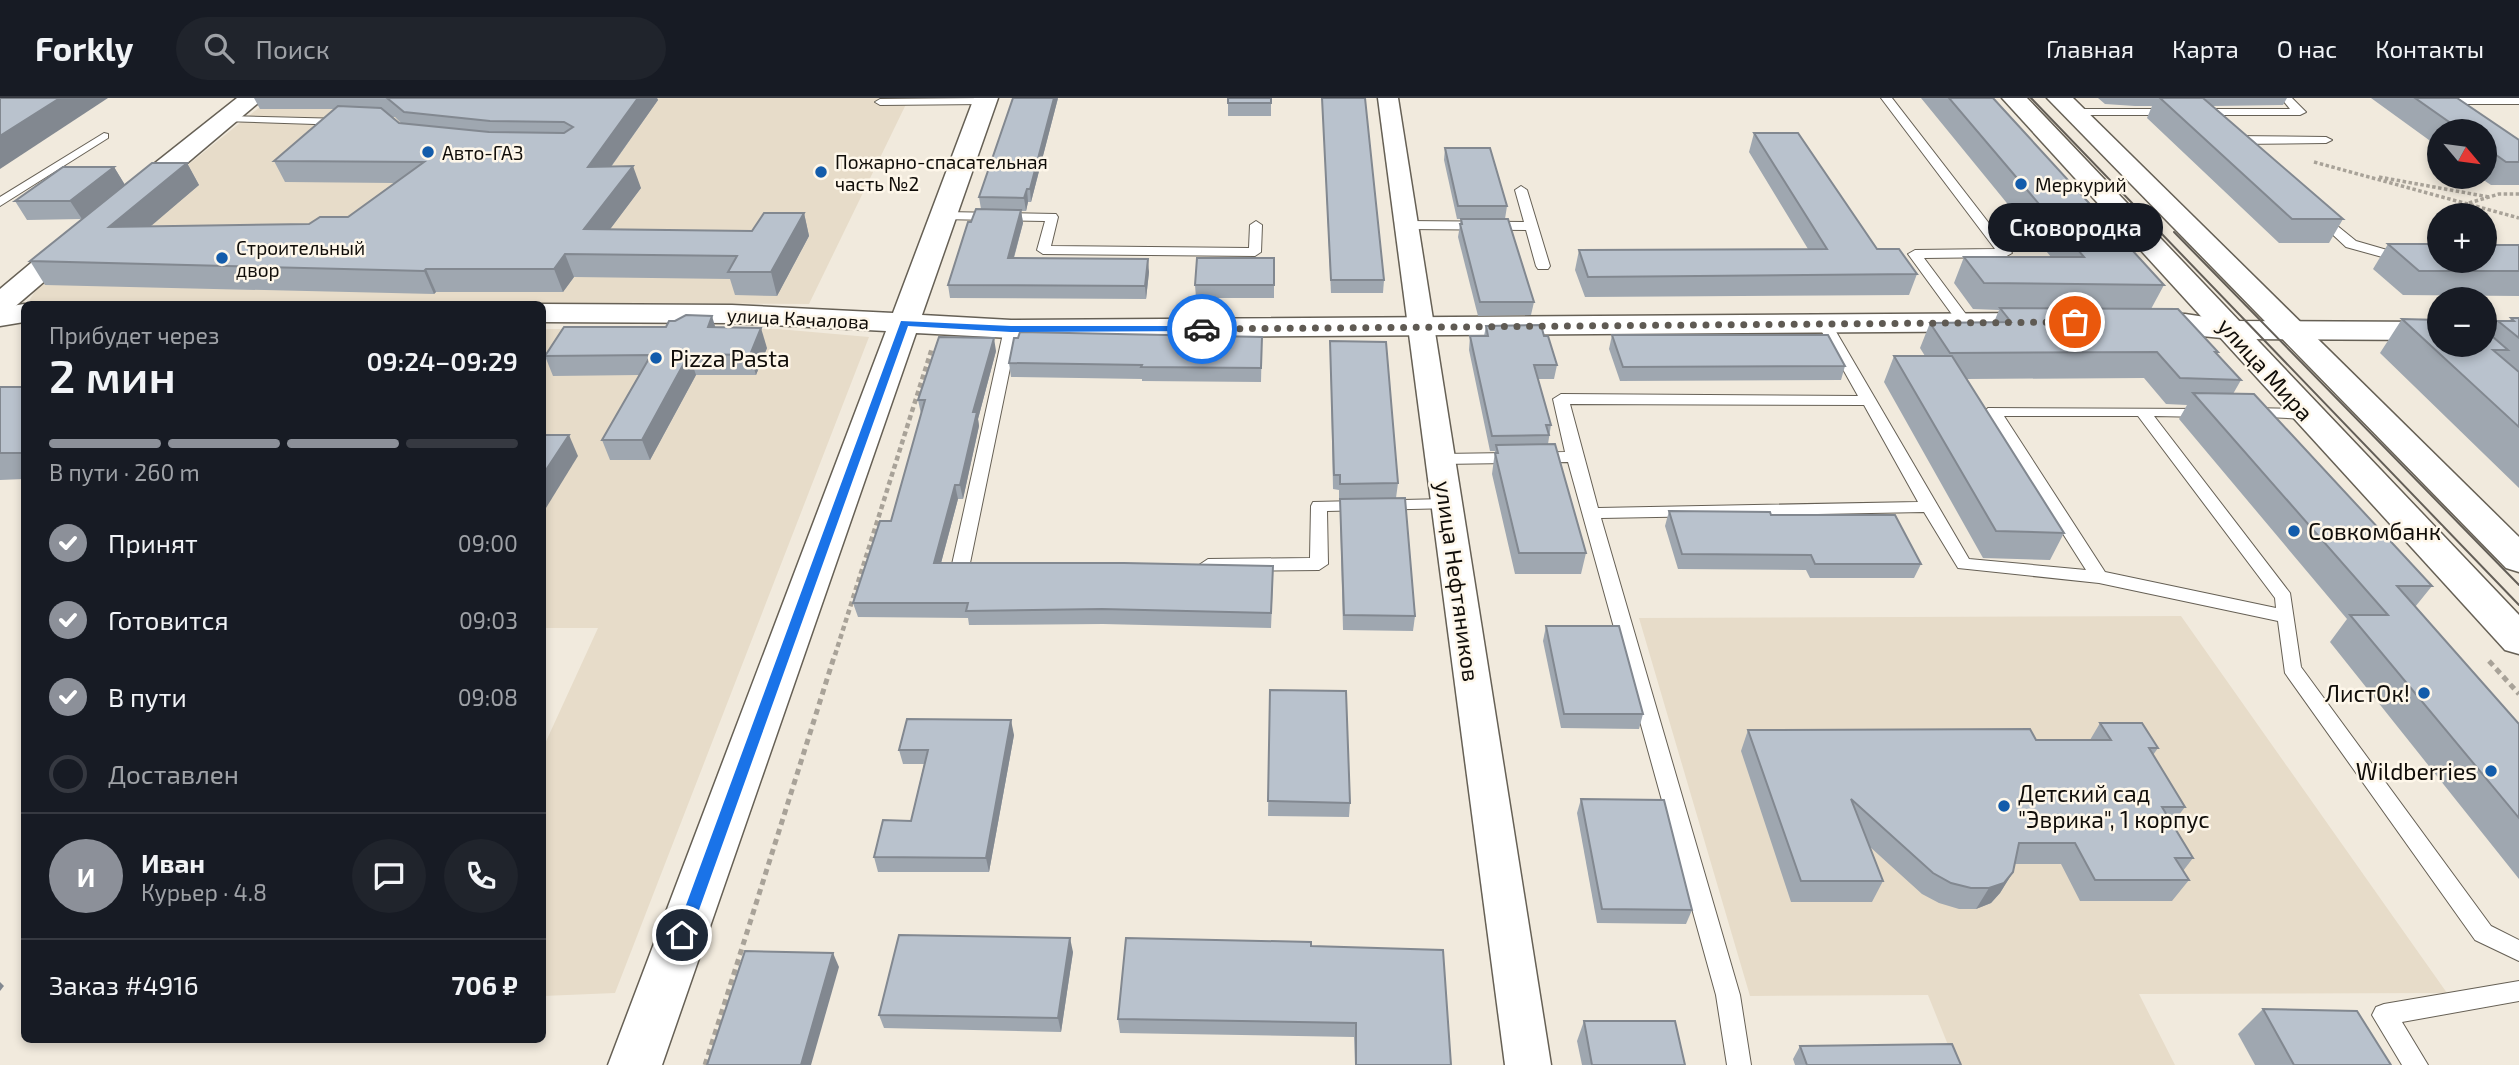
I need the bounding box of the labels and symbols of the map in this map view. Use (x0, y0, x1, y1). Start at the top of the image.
north arrow (2427, 119, 2497, 189)
place label: Авто-ГАЗ (442, 141, 523, 164)
marker: Авто-ГАЗ (420, 144, 436, 160)
place label: Пожарно-спасательная часть №2 (835, 150, 1048, 195)
marker: Пожарно-спасательная часть №2 (813, 164, 829, 180)
place label: Меркурий (2035, 173, 2127, 197)
marker: Меркурий (2013, 176, 2029, 192)
callout: Сковородка (1988, 203, 2162, 252)
place label: Строительный двор (236, 236, 365, 281)
marker: Строительный двор (214, 250, 230, 266)
pin (2045, 292, 2105, 352)
courier (1167, 294, 1237, 364)
street label: улица Качалова (726, 303, 870, 334)
street label: улица Мира (2212, 312, 2320, 427)
place label: Pizza Pasta (670, 344, 790, 372)
marker: Pizza Pasta (648, 350, 664, 366)
street label: улица Нефтяников (1429, 479, 1486, 683)
place label: Совкомбанк (2308, 517, 2441, 545)
marker: Совкомбанк (2286, 523, 2302, 539)
place label: ЛистОк! (2325, 679, 2410, 707)
marker: ЛистОк! (2416, 685, 2432, 701)
place label: Wildberries (2356, 757, 2477, 785)
marker: Wildberries (2483, 763, 2499, 779)
place label: Детский сад "Эврика", 1 корпус (2018, 779, 2210, 834)
marker: Детский сад "Эврика", 1 корпус (1996, 798, 2012, 814)
pin (652, 905, 712, 965)

